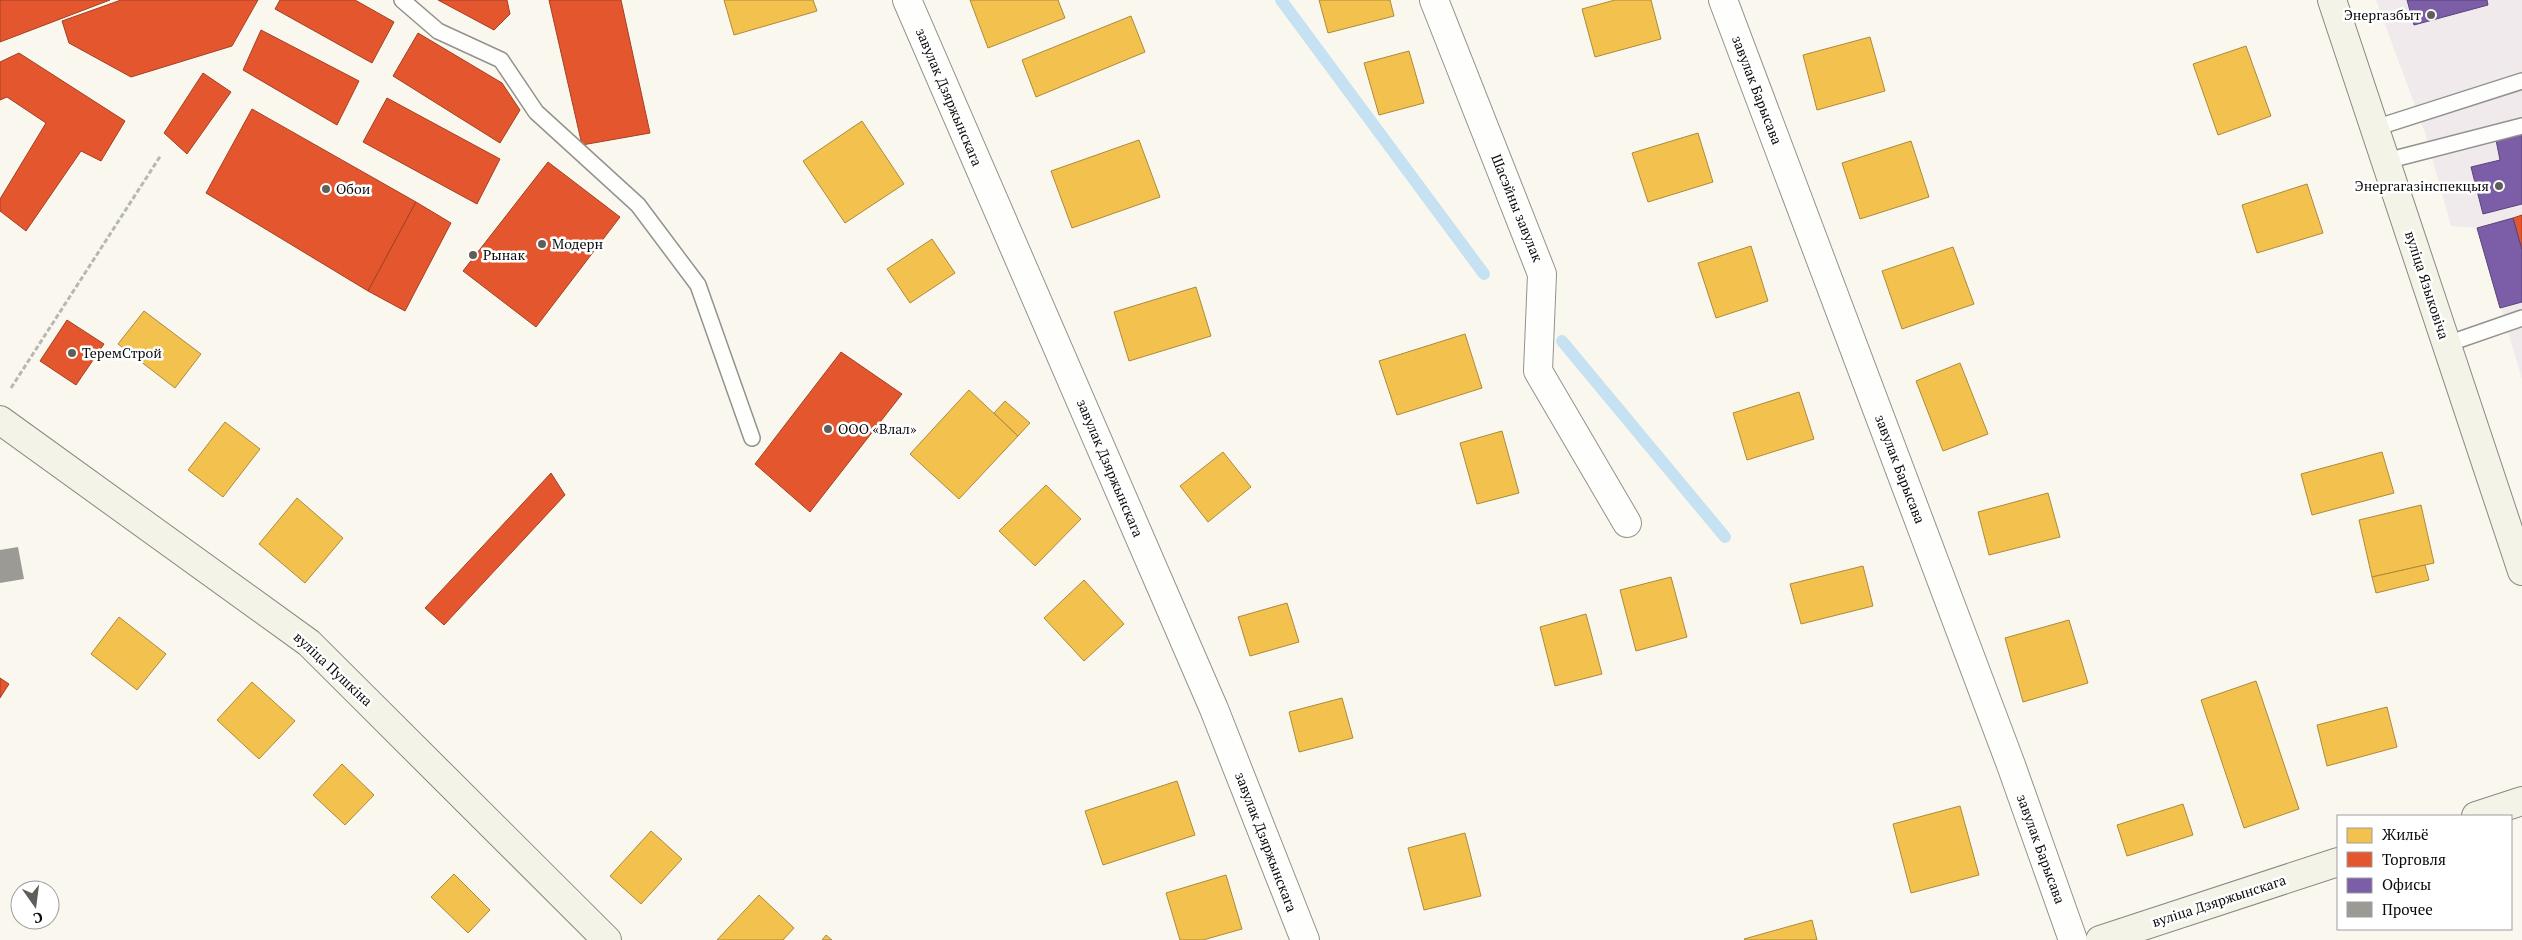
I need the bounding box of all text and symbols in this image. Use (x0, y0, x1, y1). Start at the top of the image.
place label: Энергазбыт (2344, 5, 2421, 24)
marker: Энергазбыт (2425, 9, 2437, 21)
street label: завулак Дзяржынскага (912, 25, 987, 169)
street label: завулак Барысава (1728, 33, 1787, 147)
street label: Шасэйны завулак (1487, 151, 1548, 265)
place label: Энергагазінспекцыя (2355, 176, 2489, 195)
place label: Обои (336, 179, 371, 198)
marker: Энергагазінспекцыя (2493, 180, 2505, 192)
marker: Обои (320, 183, 332, 195)
street label: вуліца Языковіча (2401, 228, 2454, 341)
place label: Модерн (552, 234, 604, 253)
marker: Модерн (536, 238, 548, 250)
place label: Рынак (483, 245, 525, 264)
marker: Рынак (467, 249, 479, 261)
place label: ТеремСтрой (82, 343, 162, 362)
marker: ТеремСтрой (66, 347, 78, 359)
street label: завулак Дзяржынскага (1073, 396, 1148, 540)
street label: завулак Барысава (1871, 412, 1930, 526)
place label: ООО «Влал» (838, 419, 917, 438)
marker: ООО «Влал» (822, 423, 834, 435)
street label: вуліца Пушкіна (290, 627, 377, 710)
street label: завулак Дзяржынскага (1231, 769, 1302, 914)
street label: завулак Барысава (2013, 791, 2070, 906)
legend (2337, 815, 2512, 930)
text: Жильё (2382, 824, 2429, 844)
text: Торговля (2382, 849, 2446, 869)
street label: вуліца Дзяржынскага (2149, 870, 2288, 931)
text: Офисы (2382, 874, 2431, 894)
north arrow (10, 880, 60, 930)
text: Прочее (2382, 899, 2433, 919)
text: С (32, 908, 45, 928)

